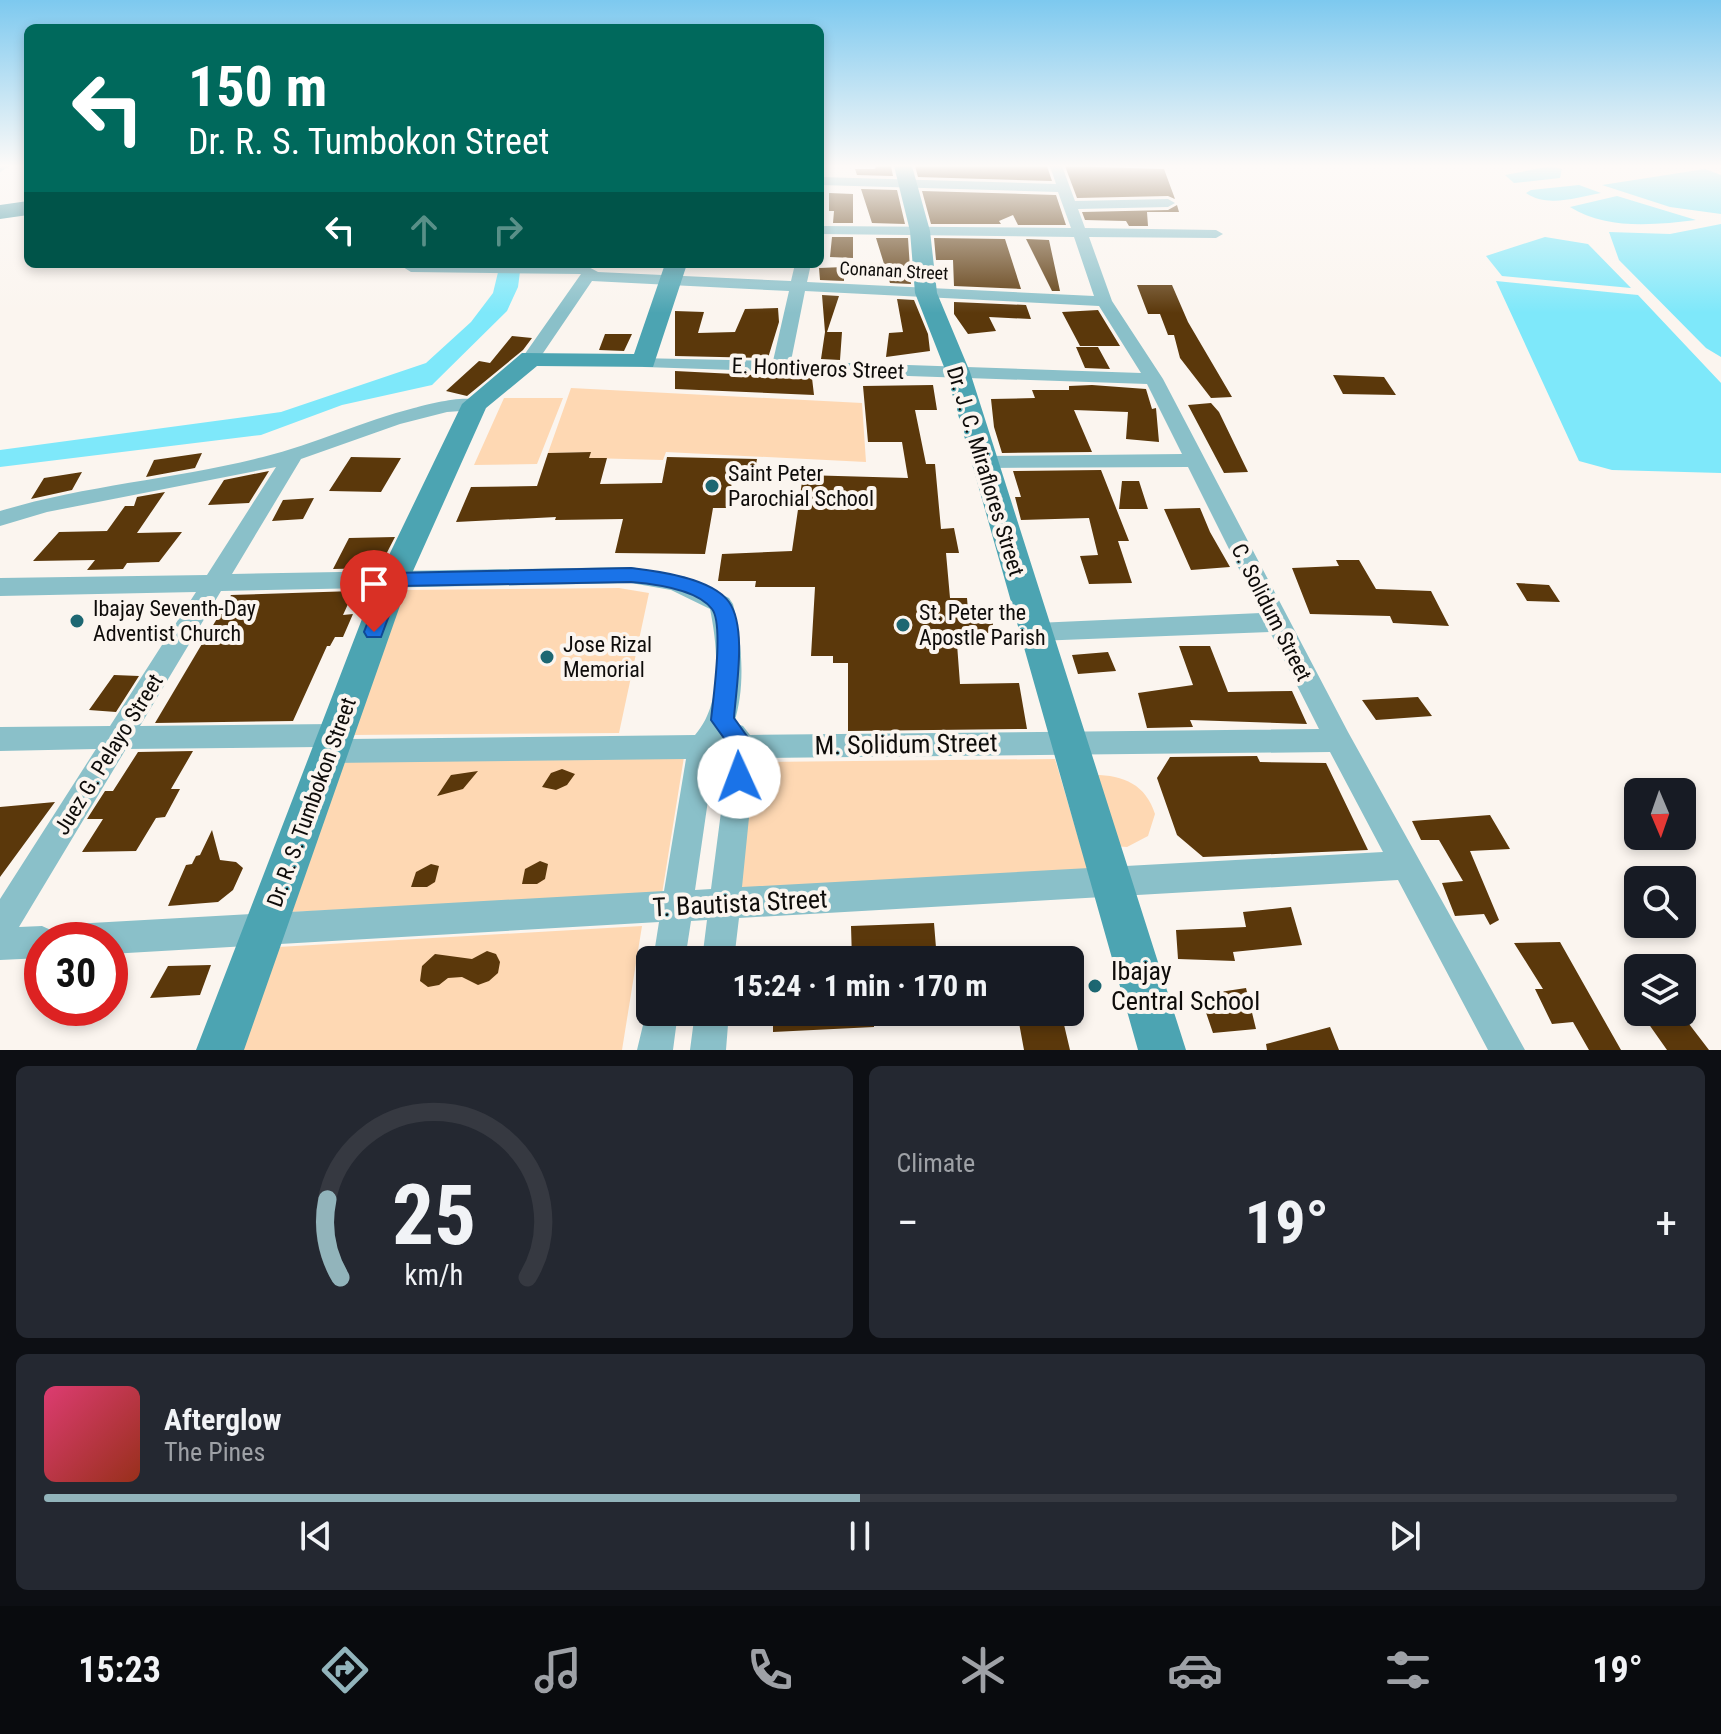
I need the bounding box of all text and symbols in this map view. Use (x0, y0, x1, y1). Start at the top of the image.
text: 150 m (188, 54, 327, 120)
icon: left (56, 56, 160, 160)
text: Dr. R. S. Tumbokon Street (188, 121, 549, 163)
icon: left (318, 208, 362, 252)
icon: ahead (402, 208, 446, 252)
icon: right (486, 208, 530, 252)
street label: Conanan Street (839, 257, 949, 284)
street label: E. Hontiveros Street (731, 353, 905, 384)
street label: Dr. J. C. Miraflores Street (942, 363, 1029, 579)
place label: Saint Peter Parochial School (728, 461, 874, 511)
marker: Saint Peter Parochial School (703, 477, 721, 495)
street label: C. Solidum Street (1226, 539, 1317, 685)
pin (340, 550, 408, 632)
icon: arrive (352, 562, 396, 606)
place label: Ibajay Seventh-Day Adventist Church (93, 596, 256, 646)
place label: St. Peter the Apostle Parish (919, 600, 1046, 650)
marker: Ibajay Seventh-Day Adventist Church (68, 612, 86, 630)
marker: St. Peter the Apostle Parish (894, 616, 912, 634)
place label: Jose Rizal Memorial (563, 632, 652, 682)
marker: Jose Rizal Memorial (538, 648, 556, 666)
street label: Juez G. Pelayo Street (49, 669, 168, 839)
street label: Dr. R. S. Tumbokon Street (262, 694, 361, 910)
street label: M. Solidum Street (814, 727, 998, 761)
position arrow (697, 735, 781, 819)
north arrow (1624, 778, 1696, 850)
map controls (1624, 778, 1696, 1026)
button: search (1624, 866, 1696, 938)
street label: T. Bautista Street (652, 883, 828, 923)
speed limit sign: 30 (24, 922, 128, 1026)
button: layers (1624, 954, 1696, 1026)
place label: Ibajay Central School (1111, 956, 1260, 1016)
text: 15:24 · 1 min · 170 m (733, 968, 987, 1003)
marker: Ibajay Central School (1086, 977, 1104, 995)
text: Climate (897, 1148, 975, 1178)
text: 25 (392, 1167, 476, 1264)
text: 19° (1245, 1187, 1329, 1258)
text: − (897, 1197, 919, 1249)
text: + (1655, 1197, 1677, 1249)
text: km/h (405, 1258, 464, 1292)
text: Afterglow (164, 1402, 282, 1437)
text: The Pines (164, 1437, 265, 1467)
icon: previous (294, 1514, 338, 1558)
icon: pause (838, 1514, 882, 1558)
icon: next (1383, 1514, 1427, 1558)
icon: directions (317, 1642, 373, 1698)
icon: music (530, 1642, 586, 1698)
icon: phone (742, 1642, 798, 1698)
icon: climate (955, 1642, 1011, 1698)
icon: car (1167, 1642, 1223, 1698)
icon: filters (1380, 1642, 1436, 1698)
text: 15:23 (78, 1649, 161, 1691)
text: 19° (1592, 1649, 1643, 1691)

